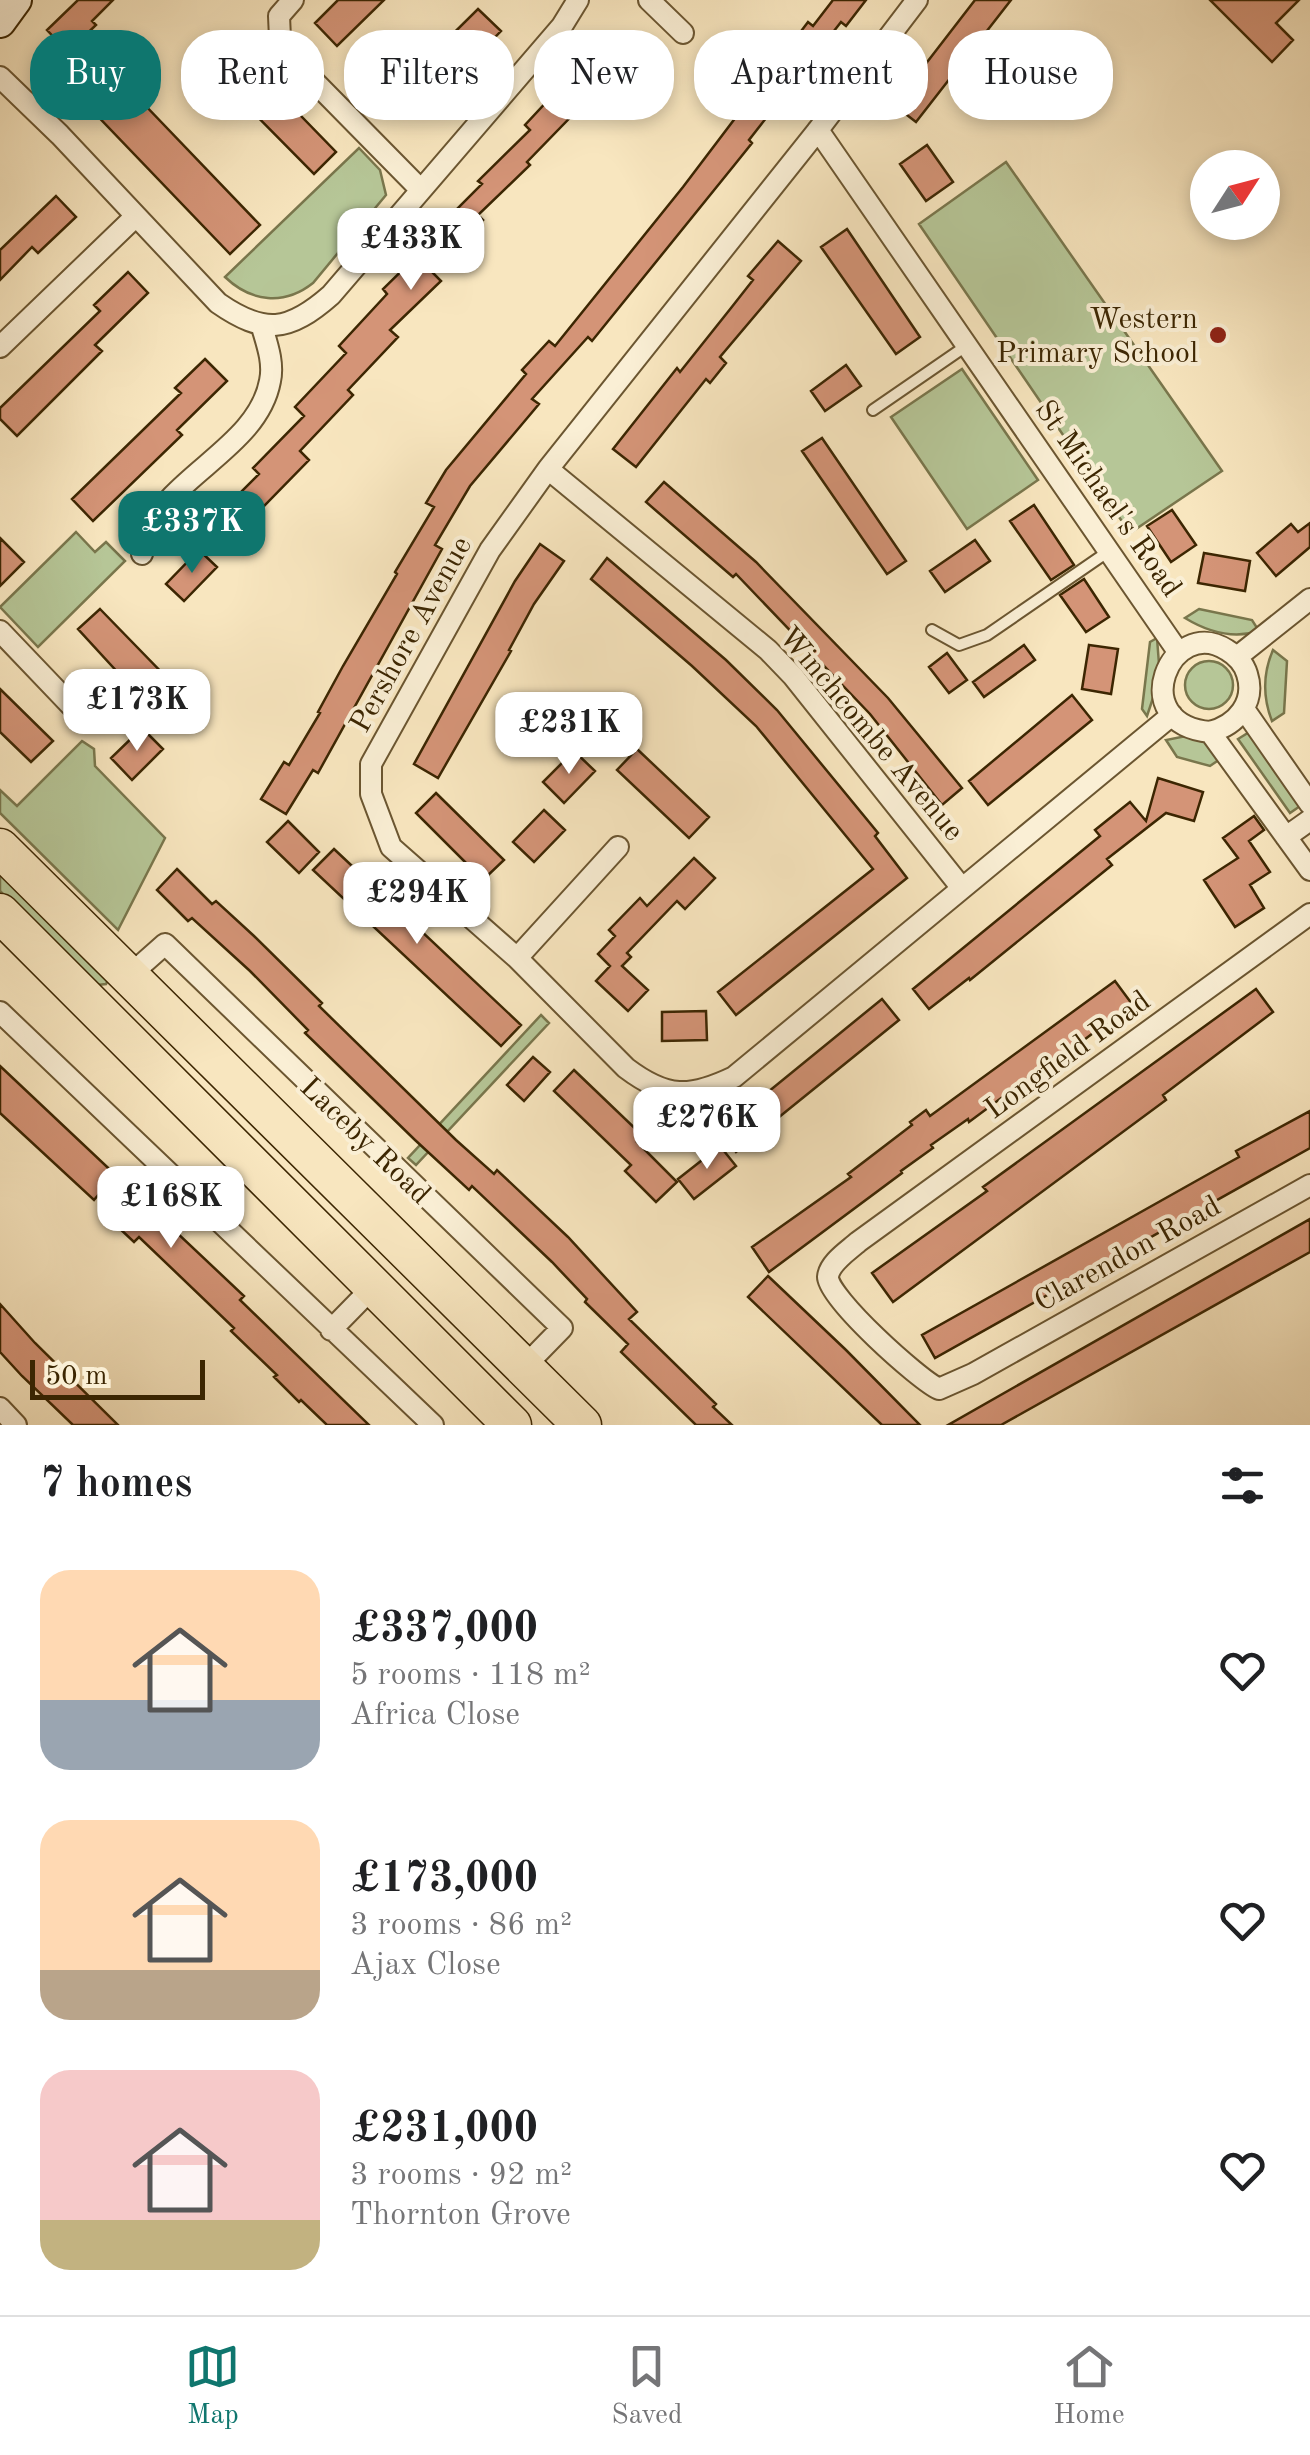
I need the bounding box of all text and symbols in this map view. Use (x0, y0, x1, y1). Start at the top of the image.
chip: Buy (30, 30, 161, 120)
chip: Rent (181, 30, 324, 120)
chip: Filters (344, 30, 514, 120)
chip: New (534, 30, 674, 120)
chip: Apartment (694, 30, 928, 120)
chip: House (948, 30, 1113, 120)
north arrow (1190, 150, 1280, 240)
map controls (1190, 150, 1280, 240)
pin: £433K (341, 208, 481, 293)
text: £433K (359, 224, 463, 256)
place label: Western Primary School (996, 305, 1198, 369)
marker: Western Primary School (1207, 324, 1229, 346)
street label: St Michael's Road (1028, 395, 1186, 603)
pin: £337K (122, 491, 262, 576)
text: £337K (140, 507, 244, 539)
street label: Pershore Avenue (346, 532, 478, 738)
street label: Winchcombe Avenue (773, 622, 968, 847)
pin: £173K (67, 669, 207, 754)
text: £173K (85, 685, 189, 717)
pin: £231K (499, 692, 639, 777)
text: £231K (517, 708, 621, 740)
pin: £294K (347, 862, 487, 947)
text: £294K (365, 878, 469, 910)
street label: Longfield Road (980, 986, 1156, 1125)
street label: Laceby Road (294, 1072, 436, 1211)
pin: £276K (637, 1087, 777, 1172)
text: £276K (655, 1103, 759, 1135)
pin: £168K (101, 1166, 241, 1251)
text: £168K (119, 1182, 223, 1214)
street label: Clarendon Road (1030, 1191, 1226, 1318)
scale bar (30, 1355, 205, 1400)
text: 50 m (45, 1363, 108, 1391)
icon: filters (1215, 1458, 1270, 1513)
text: 7 homes (40, 1464, 192, 1506)
text: £337,000 (350, 1609, 538, 1651)
icon: home (120, 1610, 240, 1730)
icon: heart (1215, 1643, 1270, 1698)
text: 5 rooms · 118 m² (350, 1660, 591, 1692)
text: Africa Close (350, 1700, 520, 1732)
text: £173,000 (350, 1859, 538, 1901)
icon: home (120, 1860, 240, 1980)
icon: heart (1215, 1893, 1270, 1948)
text: 3 rooms · 86 m² (350, 1910, 572, 1942)
text: Ajax Close (350, 1950, 501, 1982)
text: £231,000 (350, 2109, 538, 2151)
icon: home (120, 2110, 240, 2230)
icon: heart (1215, 2143, 1270, 2198)
text: 3 rooms · 92 m² (350, 2160, 572, 2192)
text: Thornton Grove (350, 2200, 571, 2232)
tab: Map (185, 2339, 240, 2434)
tab: Saved (611, 2339, 683, 2434)
tab: Home (1053, 2339, 1125, 2434)

